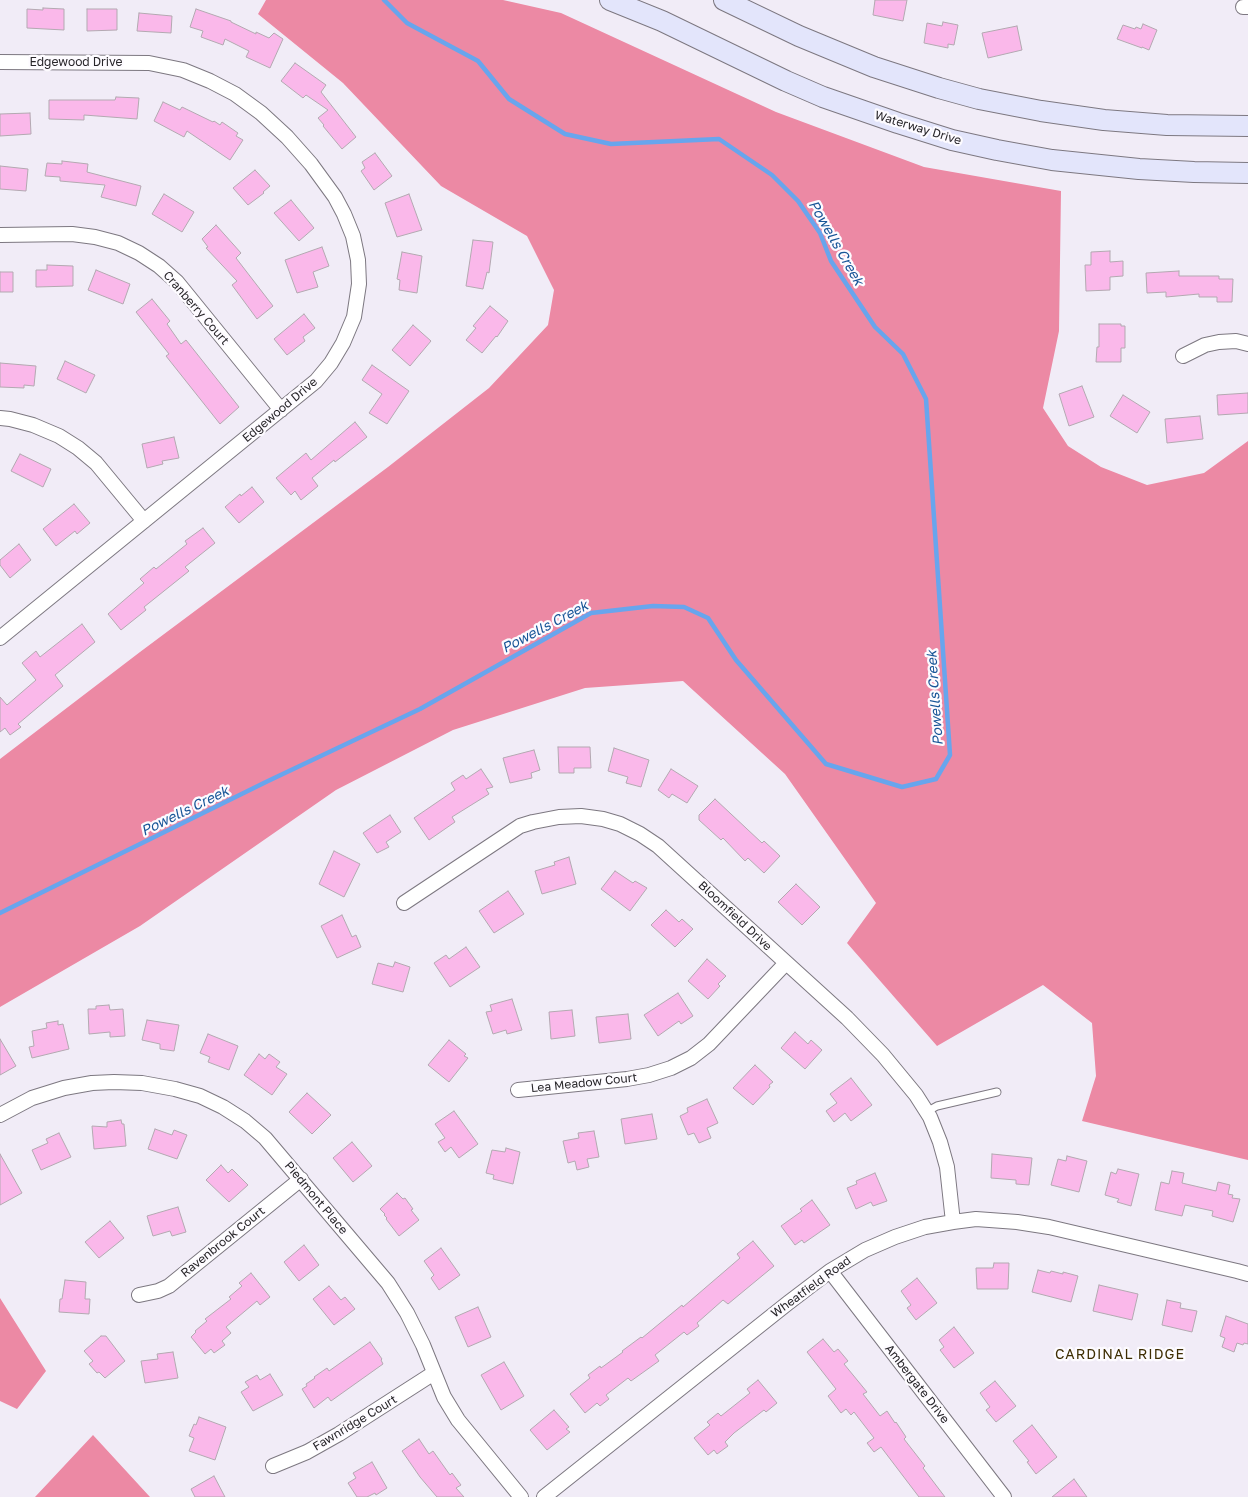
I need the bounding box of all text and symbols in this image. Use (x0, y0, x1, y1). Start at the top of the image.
street label: Edgewood Drive (30, 55, 122, 69)
street label: Waterway Drive (873, 108, 963, 148)
water label: Powells Creek (805, 197, 867, 289)
street label: Cranberry Court (160, 268, 232, 348)
street label: Edgewood Drive (240, 375, 320, 445)
water label: Powells Creek (499, 597, 591, 657)
water label: Powells Creek (923, 650, 947, 746)
water label: Powells Creek (138, 783, 232, 839)
street label: Bloomfield Drive (695, 878, 775, 954)
street label: Lea Meadow Court (530, 1070, 638, 1096)
street label: Piedmont Place (281, 1159, 351, 1237)
street label: Ravenbrook Court (178, 1204, 268, 1280)
street label: Wheatfield Road (768, 1253, 854, 1321)
street label: Ambergate Drive (882, 1342, 952, 1426)
district label: CARDINAL RIDGE (1053, 1347, 1187, 1363)
street label: Fawnridge Court (310, 1392, 400, 1454)

